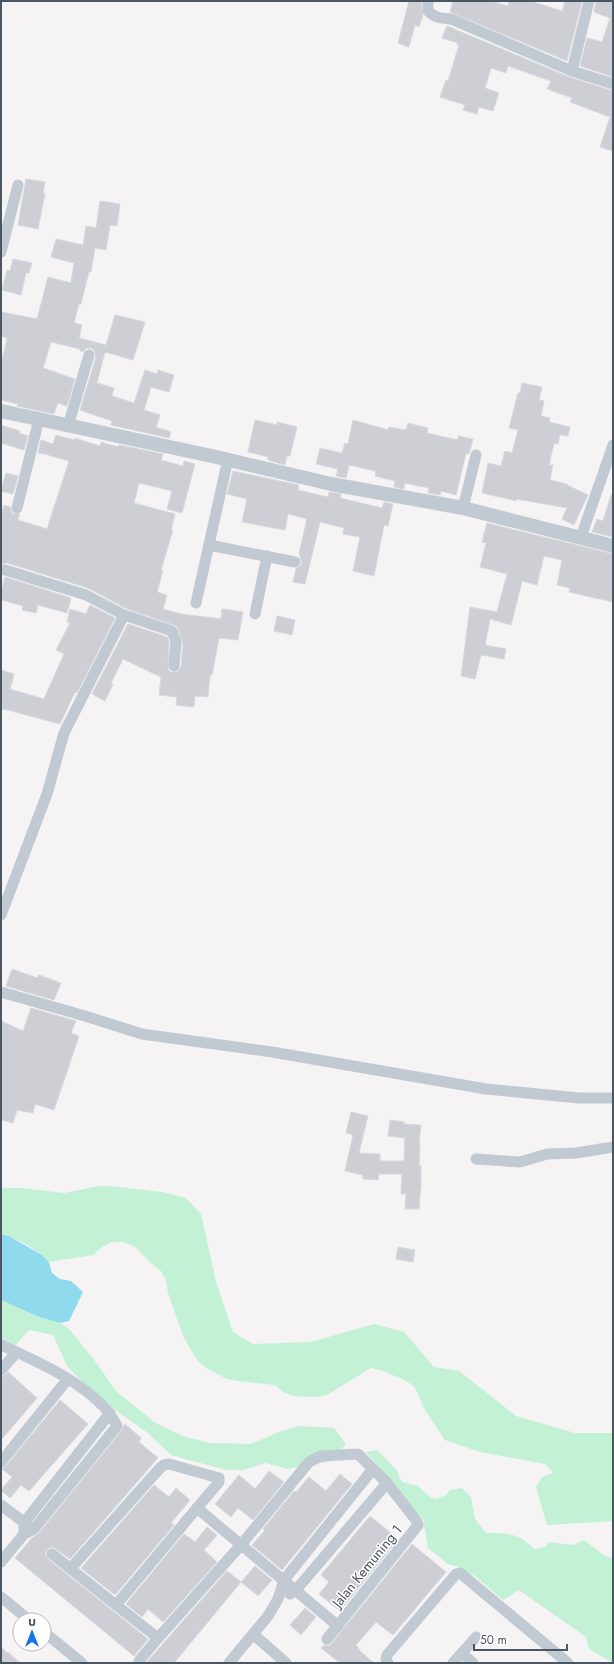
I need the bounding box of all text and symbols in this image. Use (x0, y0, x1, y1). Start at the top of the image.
street label: Jalan Kemuning 1 (326, 1520, 407, 1613)
north arrow (12, 1612, 52, 1652)
text: U (28, 1614, 36, 1630)
scale bar (474, 1626, 567, 1652)
text: 50 m (480, 1631, 507, 1649)

